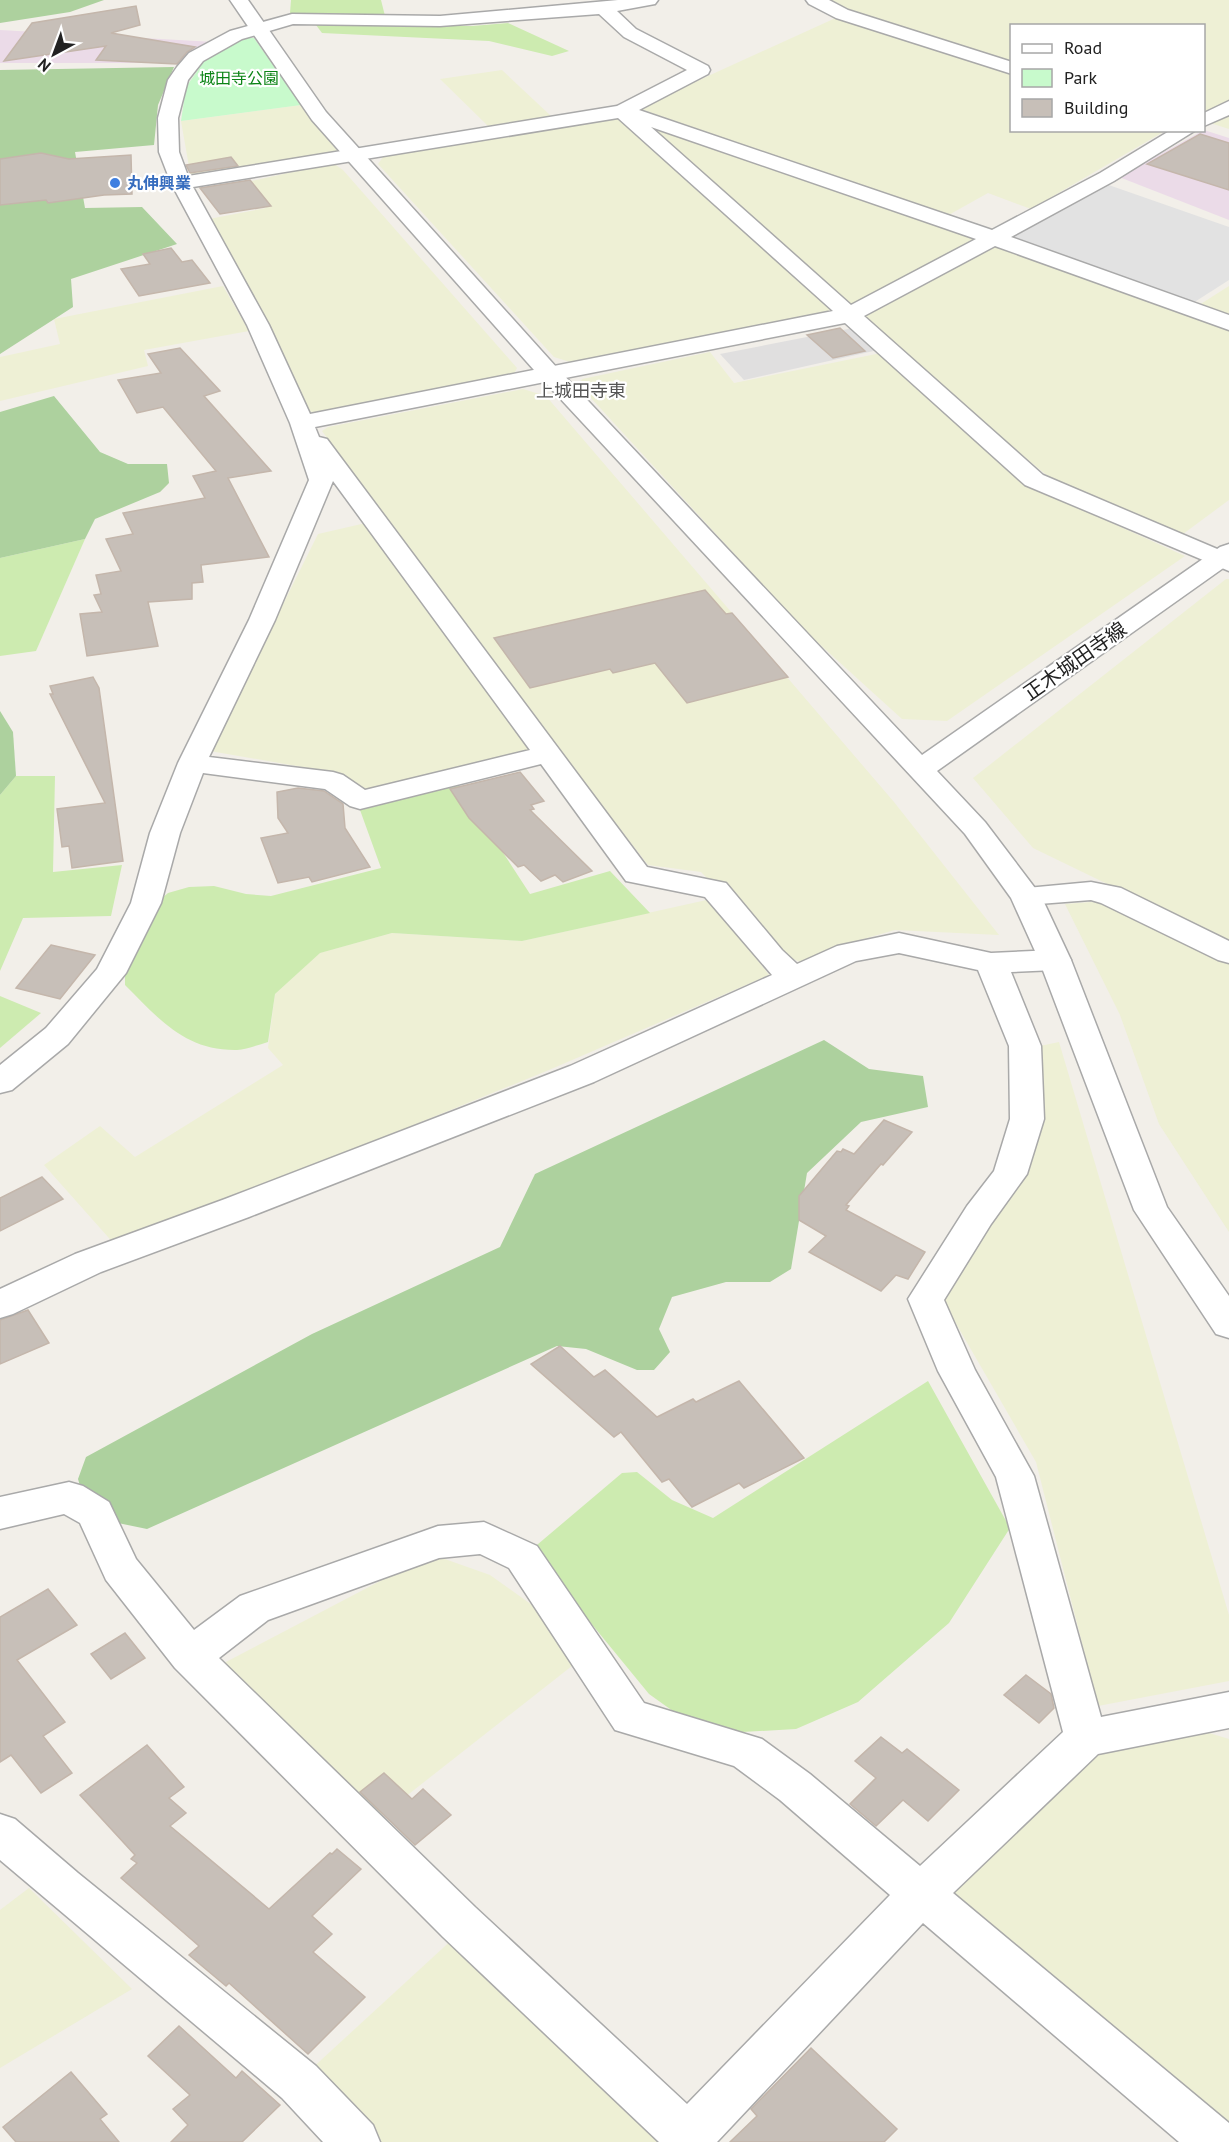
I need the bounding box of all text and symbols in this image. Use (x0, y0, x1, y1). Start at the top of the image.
north arrow (24, 24, 84, 84)
legend (1010, 24, 1205, 132)
text: Road (1064, 36, 1102, 59)
text: N (34, 54, 55, 76)
text: Park (1064, 66, 1097, 89)
park label: 城田寺公園 (199, 68, 279, 88)
text: Building (1064, 96, 1128, 119)
place label: 丸伸興業 (127, 173, 191, 193)
marker: 丸伸興業 (108, 176, 122, 190)
district label: 上城田寺東 (536, 379, 626, 402)
street label: 正木城田寺線 (1018, 616, 1132, 706)

